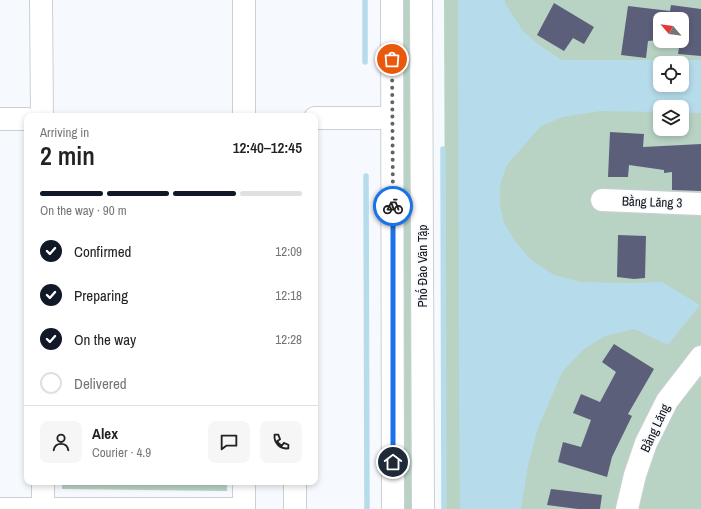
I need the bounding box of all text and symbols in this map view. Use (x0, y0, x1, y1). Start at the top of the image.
north arrow (653, 12, 689, 48)
map controls (653, 12, 689, 136)
pin (375, 42, 409, 76)
icon: bag (381, 48, 403, 70)
button: locate (653, 56, 689, 92)
button: layers (653, 100, 689, 136)
text: Arriving in (40, 124, 89, 141)
text: 12:40–12:45 (233, 137, 302, 158)
text: 2 min (40, 138, 95, 173)
courier (373, 186, 413, 226)
street label: Bằng Lăng 3 (621, 192, 683, 212)
icon: bike (382, 195, 404, 217)
text: On the way · 90 m (40, 202, 127, 219)
street label: Phố Đào Văn Tập (414, 225, 431, 307)
icon: check (40, 240, 62, 262)
text: Confirmed (74, 241, 131, 262)
text: 12:09 (275, 243, 302, 260)
icon: check (40, 284, 62, 306)
text: Preparing (74, 285, 128, 306)
text: 12:18 (275, 287, 302, 304)
icon: check (40, 328, 62, 350)
text: On the way (74, 329, 136, 350)
text: 12:28 (275, 331, 302, 348)
text: Delivered (74, 373, 127, 394)
street label: Bằng Lăng (636, 401, 674, 455)
button: person (40, 421, 82, 463)
button: chat (208, 421, 250, 463)
button: phone (260, 421, 302, 463)
text: Alex (92, 423, 118, 444)
text: Courier · 4.9 (92, 444, 151, 461)
pin (376, 445, 410, 479)
icon: home (382, 451, 404, 473)

